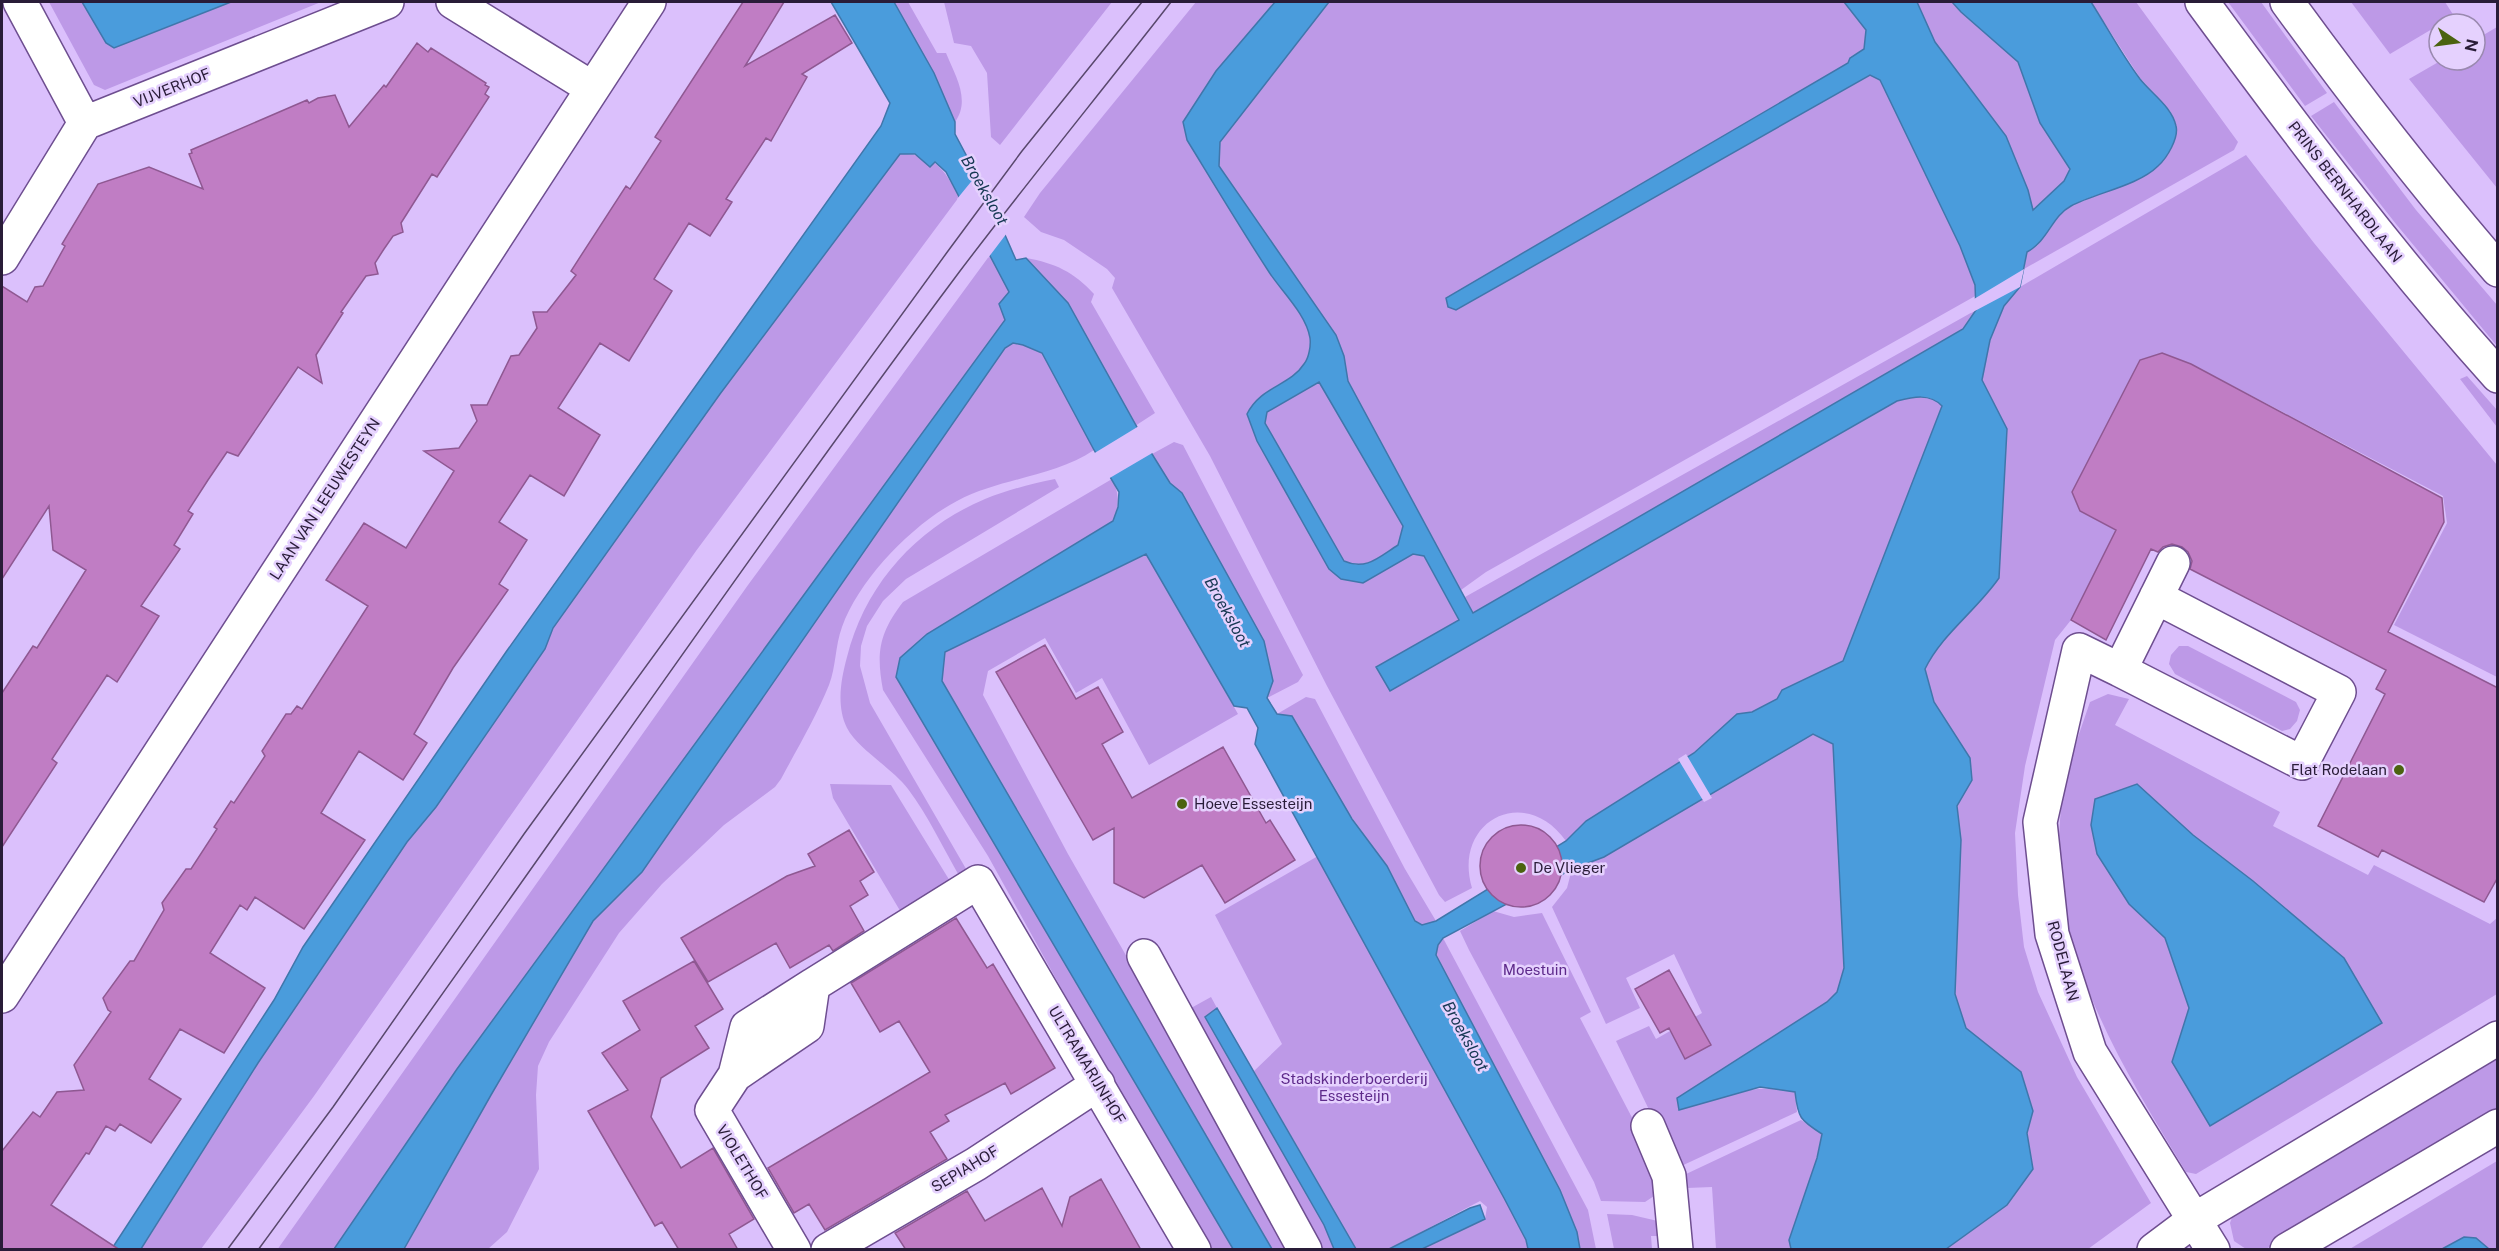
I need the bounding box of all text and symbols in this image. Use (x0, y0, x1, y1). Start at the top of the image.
north arrow (2427, 12, 2487, 72)
text: N (2460, 37, 2482, 53)
street label: VIJVERHOF (131, 64, 213, 111)
street label: PRINS BERNHARDLAAN (2285, 118, 2406, 266)
water label: Broeksloot (957, 152, 1012, 228)
street label: LAAN VAN LEEUWESTEYN (266, 415, 383, 583)
water label: Broeksloot (1201, 574, 1255, 651)
place label: Flat Rodelaan (2291, 761, 2387, 778)
marker: Flat Rodelaan (2392, 763, 2406, 777)
place label: Hoeve Essesteijn (1194, 795, 1312, 812)
marker: Hoeve Essesteijn (1175, 797, 1189, 811)
place label: De Vlieger (1533, 859, 1605, 876)
marker: De Vlieger (1514, 861, 1528, 875)
street label: RODELAAN (2045, 919, 2082, 1003)
park label: Moestuin (1503, 961, 1567, 978)
water label: Broeksloot (1439, 998, 1493, 1075)
street label: ULTRAMARIJNHOF (1046, 1003, 1129, 1127)
park label: Stadskinderboerderij Essesteijn (1280, 1070, 1428, 1104)
street label: VIOLETHOF (714, 1121, 771, 1202)
street label: SEPIAHOF (928, 1142, 1001, 1195)

